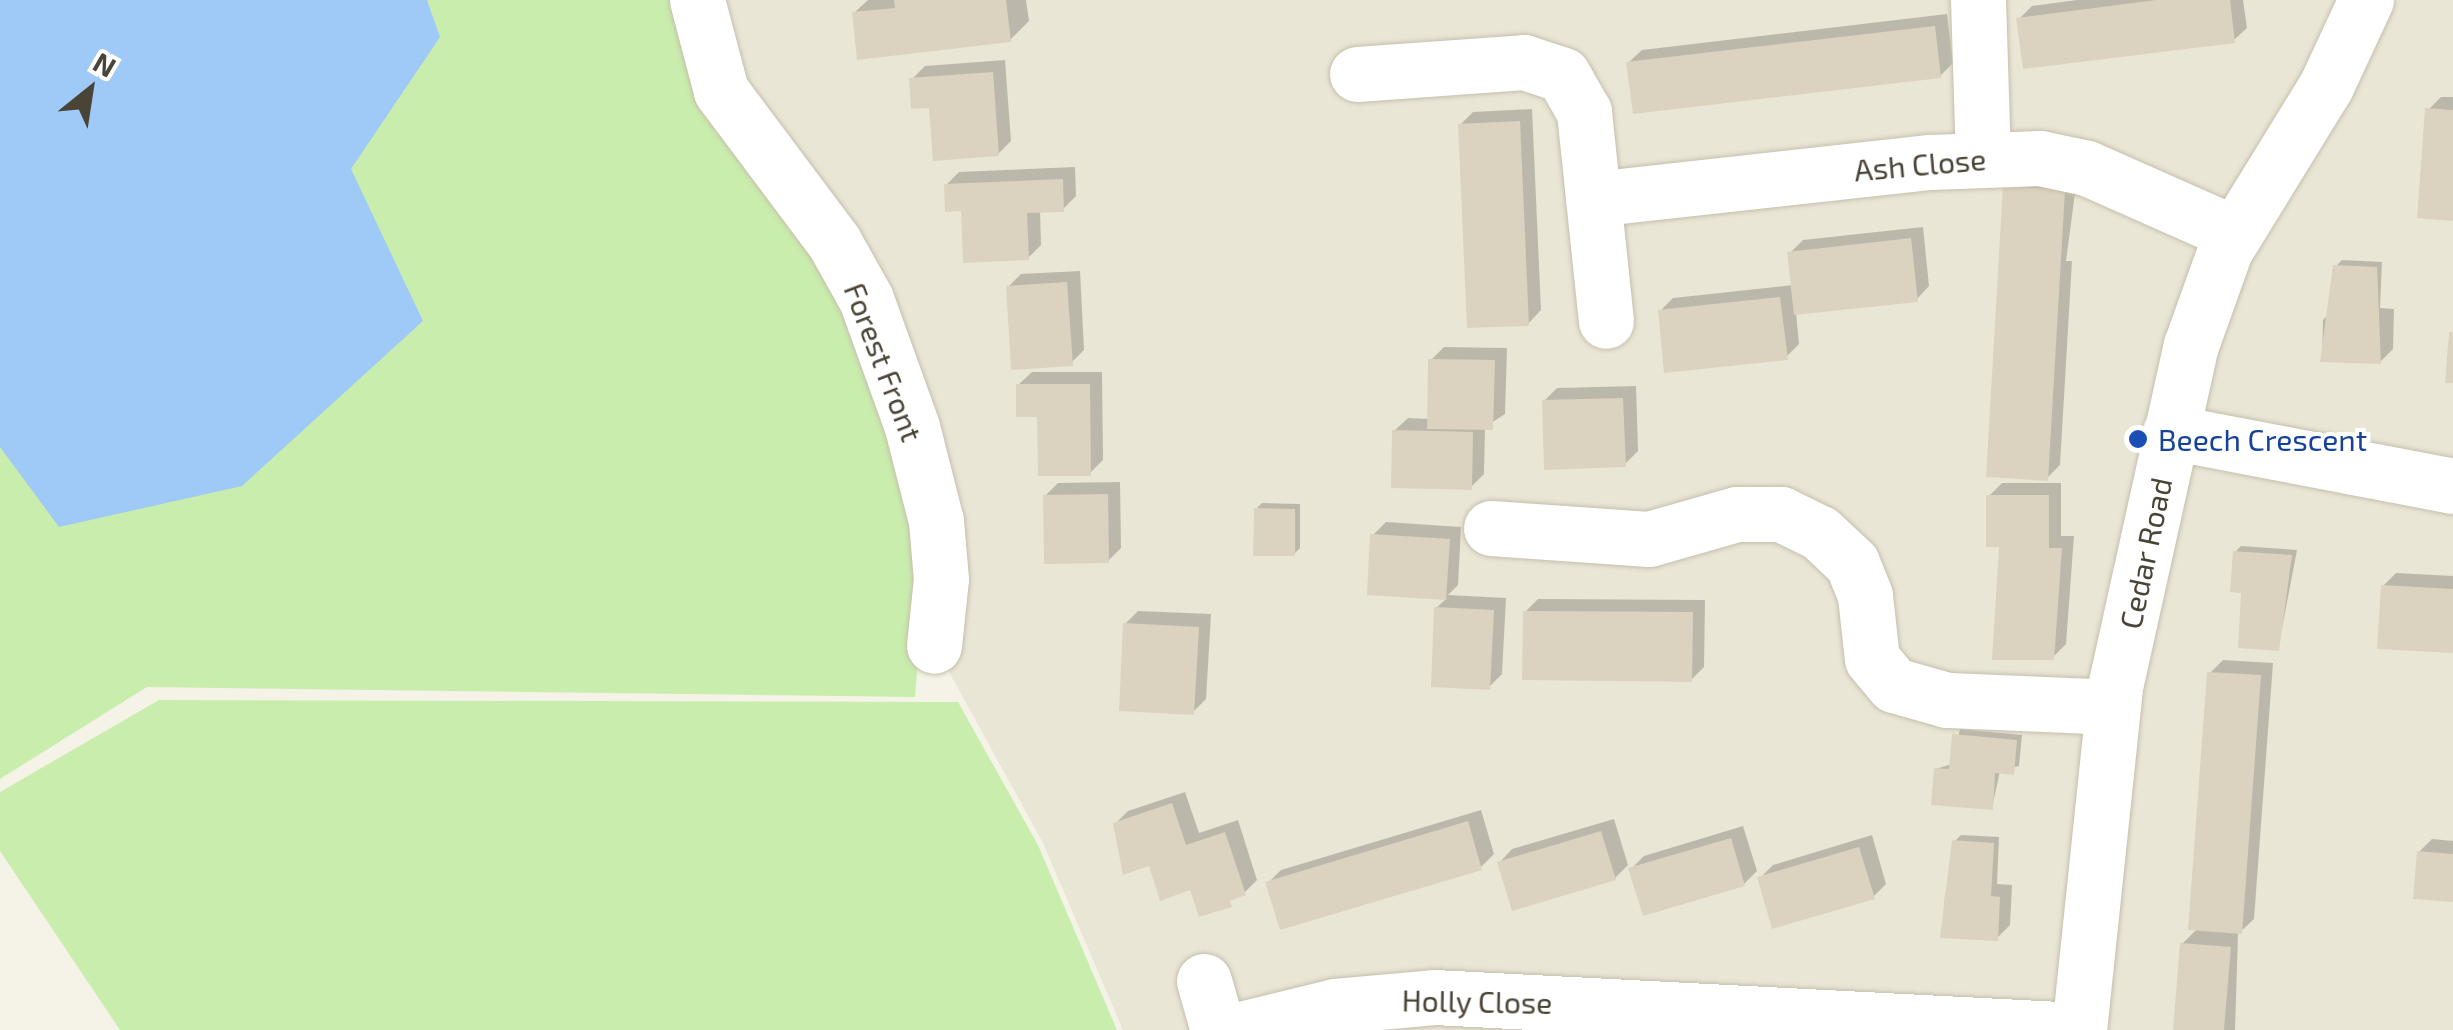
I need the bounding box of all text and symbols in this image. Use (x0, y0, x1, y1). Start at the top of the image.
north arrow (40, 40, 140, 140)
text: N (88, 44, 122, 84)
street label: Ash Close (1852, 140, 1988, 188)
street label: Forest Front (837, 278, 931, 446)
place label: Beech Crescent (2158, 421, 2367, 457)
marker: Beech Crescent (2127, 428, 2149, 450)
street label: Cedar Road (2111, 474, 2179, 632)
street label: Holly Close (1401, 982, 1553, 1020)

